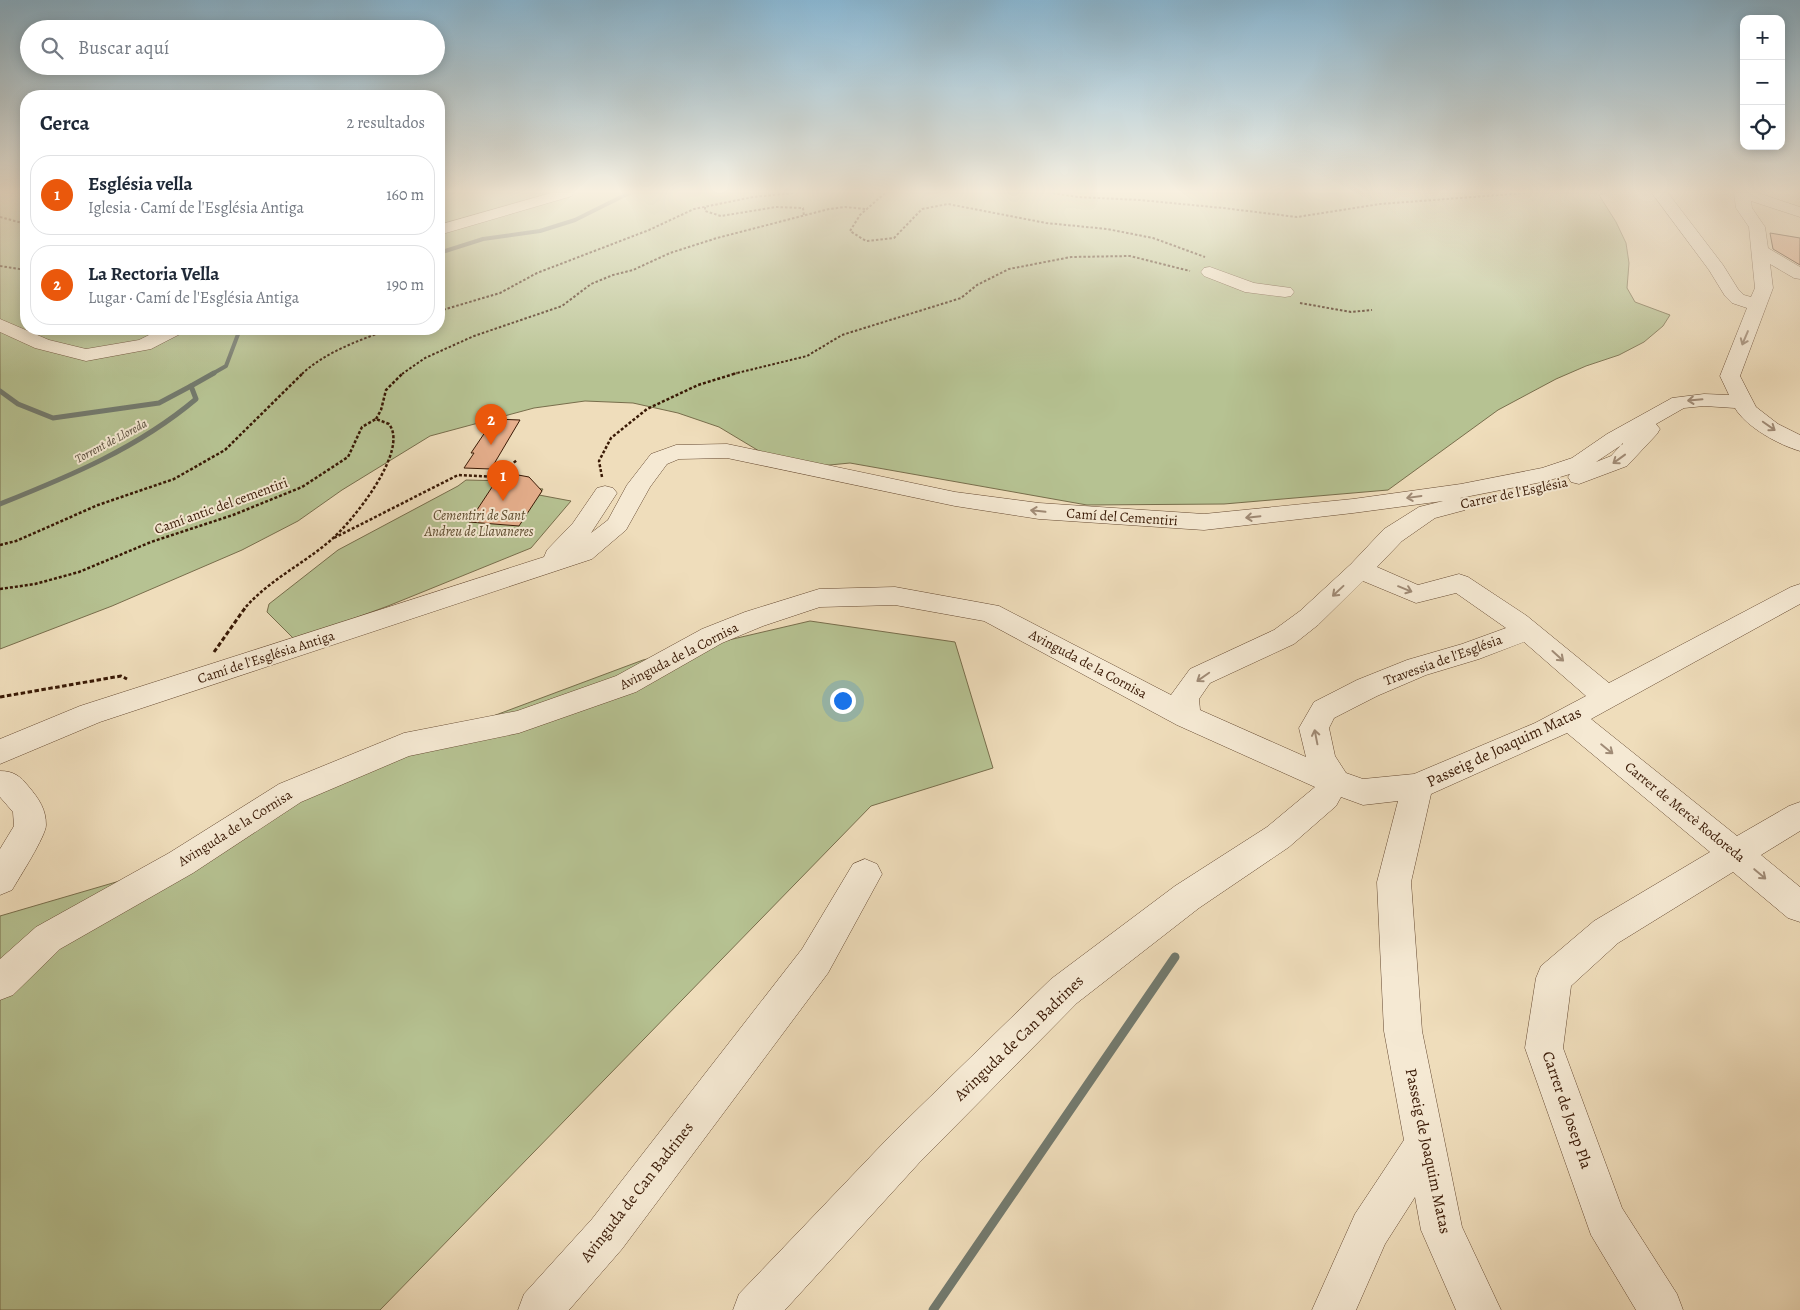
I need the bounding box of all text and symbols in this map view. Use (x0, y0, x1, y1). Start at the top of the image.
map controls (1740, 15, 1785, 150)
button: + (1740, 15, 1785, 60)
search box (20, 20, 445, 75)
icon: search (38, 34, 66, 62)
text: Buscar aquí (78, 35, 169, 61)
button: − (1740, 60, 1785, 105)
button: locate (1740, 105, 1785, 150)
text: Cerca (40, 109, 90, 137)
text: 2 resultados (346, 112, 425, 134)
text: Església vella (88, 171, 193, 197)
text: 1 (54, 184, 60, 206)
text: 160 m (386, 184, 424, 206)
text: Iglesia · Camí de l'Església Antiga (88, 197, 304, 219)
text: La Rectoria Vella (88, 261, 220, 287)
text: 2 (53, 274, 61, 296)
text: 190 m (386, 274, 424, 296)
text: Lugar · Camí de l'Església Antiga (88, 287, 299, 309)
one-way arrow (1740, 330, 1750, 345)
one-way arrow (1687, 396, 1703, 405)
pin: 2 (475, 404, 507, 445)
water label: Torrent de Lloreda (72, 415, 150, 467)
one-way arrow (1761, 421, 1775, 431)
one-way arrow (1612, 454, 1626, 464)
pin: 1 (487, 460, 519, 501)
street label: Carrer de l'Església (1459, 472, 1570, 514)
street label: Camí antic del cementiri (152, 473, 290, 539)
one-way arrow (1406, 493, 1422, 503)
street label: Camí del Cementiri (1066, 504, 1179, 530)
park label: Cementiri de Sant Andreu de Llavaneres (423, 506, 534, 541)
one-way arrow (1031, 506, 1047, 516)
one-way arrow (1245, 512, 1261, 522)
one-way arrow (1332, 585, 1345, 597)
one-way arrow (1397, 585, 1412, 595)
street label: Avinguda de la Cornisa (615, 618, 742, 695)
street label: Avinguda de la Cornisa (1025, 624, 1151, 703)
street label: Camí de l'Església Antiga (195, 626, 337, 688)
street label: Travessia de l'Església (1381, 630, 1505, 690)
one-way arrow (1552, 650, 1565, 661)
one-way arrow (1196, 671, 1210, 682)
your location (830, 688, 856, 714)
street label: Passeig de Joaquim Matas (1423, 701, 1585, 793)
one-way arrow (1311, 729, 1321, 745)
one-way arrow (1600, 744, 1613, 755)
street label: Carrer de Mercè Rodoreda (1621, 757, 1750, 867)
street label: Avinguda de la Cornisa (174, 785, 296, 871)
one-way arrow (1753, 868, 1766, 879)
street label: Avinguda de Can Badrines (949, 970, 1089, 1106)
street label: Carrer de Josep Pla (1537, 1048, 1598, 1172)
street label: Passeig de Joaquim Matas (1400, 1066, 1456, 1236)
street label: Avinguda de Can Badrines (575, 1117, 699, 1267)

